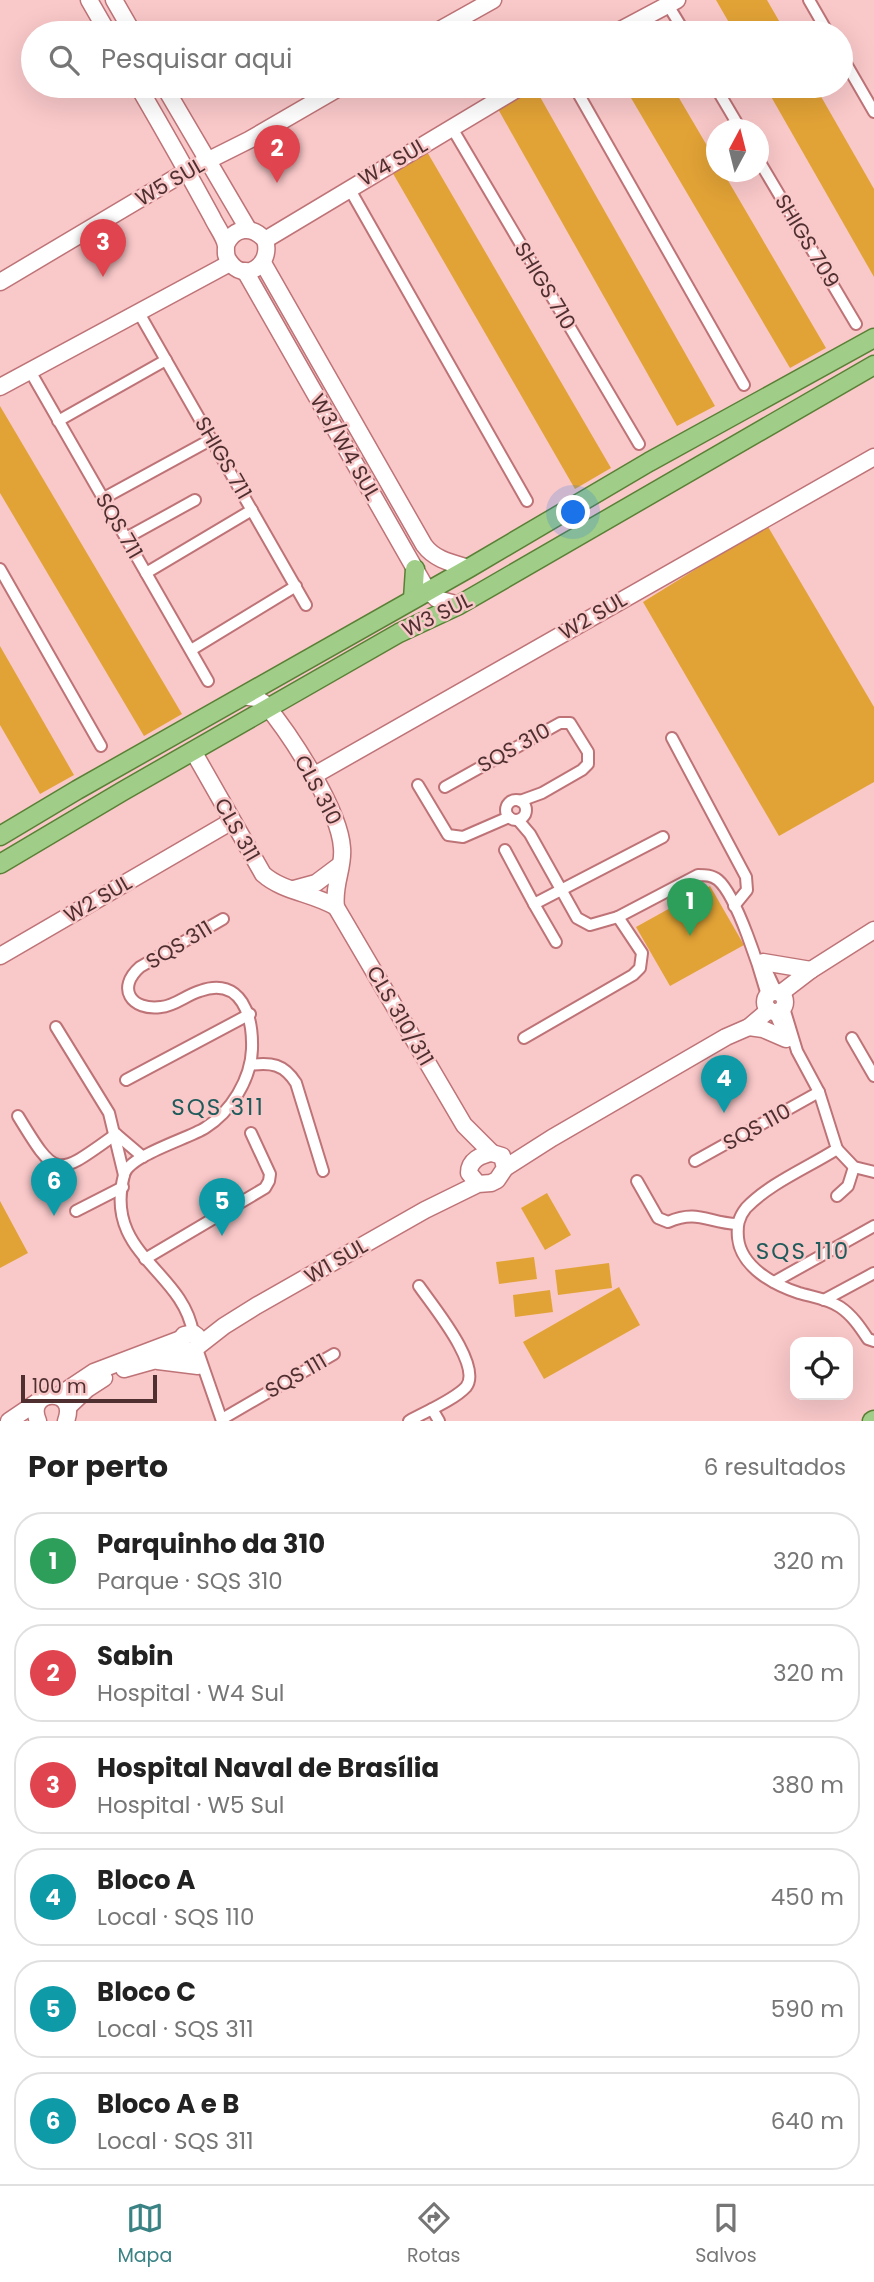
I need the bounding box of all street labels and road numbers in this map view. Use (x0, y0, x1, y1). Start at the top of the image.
street label: W4 SUL (353, 130, 432, 193)
street label: W5 SUL (130, 150, 209, 213)
street label: SHIGS 709 (768, 189, 847, 293)
street label: SHIGS 710 (508, 236, 583, 335)
street label: W3/W4 SUL (303, 389, 387, 505)
street label: SHIGS 711 (188, 411, 259, 504)
street label: SQS 711 (89, 487, 150, 564)
street label: W3 SUL (397, 585, 476, 644)
street label: W2 SUL (554, 585, 632, 647)
street label: SQS 310 (472, 716, 555, 779)
street label: CLS 310 (288, 750, 349, 830)
street label: CLS 311 (208, 793, 267, 867)
street label: W2 SUL (59, 868, 137, 930)
street label: SQS 311 (140, 913, 217, 976)
street label: CLS 310/311 (360, 960, 441, 1071)
street label: SQS 110 (718, 1096, 796, 1157)
street label: W1 SUL (299, 1231, 373, 1290)
street label: SQS 111 (260, 1346, 332, 1405)

